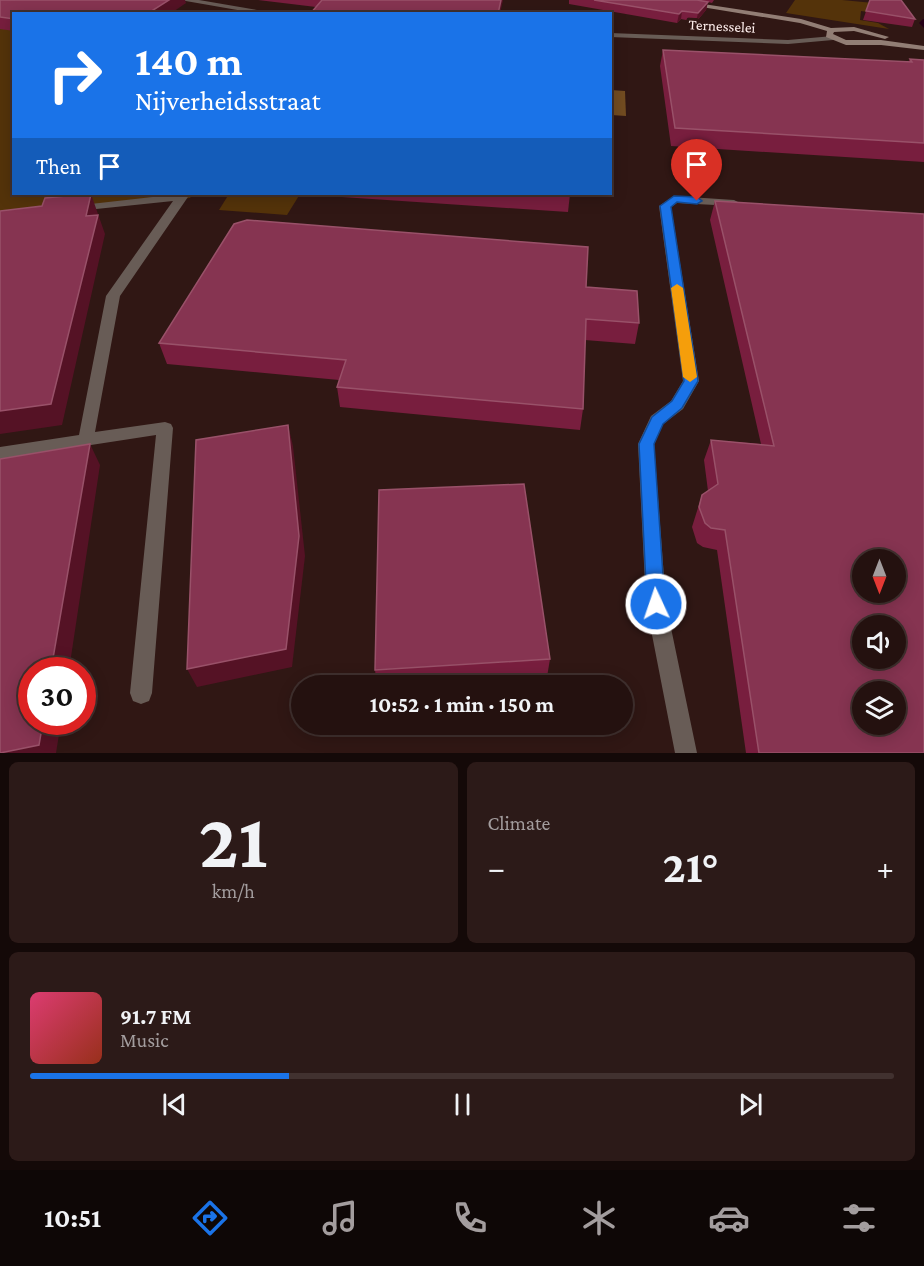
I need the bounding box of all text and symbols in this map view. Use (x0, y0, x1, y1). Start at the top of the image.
street label: Ternesselei (688, 16, 756, 36)
icon: right (36, 36, 114, 114)
text: 140 m (135, 37, 243, 84)
text: Nijverheidsstraat (135, 86, 321, 116)
pin (671, 139, 722, 201)
icon: arrive (680, 148, 713, 181)
icon: arrive (93, 150, 126, 183)
text: Then (36, 154, 81, 179)
north arrow (852, 549, 906, 603)
map controls (852, 549, 906, 735)
position arrow (624, 572, 688, 636)
button: sound (852, 615, 906, 669)
speed limit sign: 30 (18, 657, 96, 735)
button: layers (852, 681, 906, 735)
text: 10:52 · 1 min · 150 m (370, 692, 554, 717)
text: 21 (199, 797, 268, 884)
text: Climate (488, 812, 550, 834)
text: 21° (663, 842, 719, 892)
text: − (488, 849, 505, 886)
text: + (877, 849, 894, 886)
text: km/h (212, 880, 255, 902)
text: 91.7 FM (120, 1004, 191, 1029)
text: Music (120, 1029, 169, 1051)
icon: previous (158, 1088, 191, 1121)
icon: pause (446, 1088, 479, 1121)
icon: next (734, 1088, 767, 1121)
icon: directions (189, 1197, 231, 1239)
icon: music (319, 1197, 361, 1239)
icon: phone (449, 1197, 491, 1239)
icon: climate (578, 1197, 620, 1239)
icon: car (708, 1197, 750, 1239)
icon: filters (838, 1197, 880, 1239)
text: 10:51 (44, 1203, 101, 1233)

